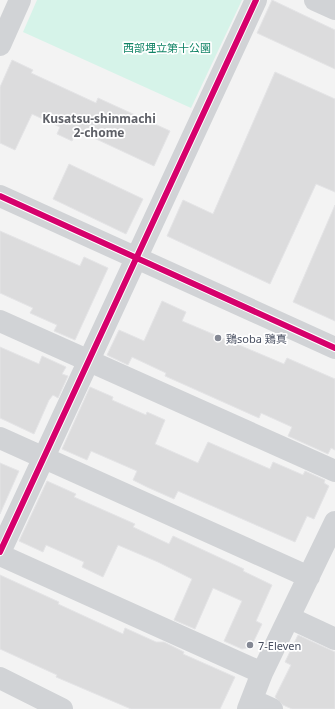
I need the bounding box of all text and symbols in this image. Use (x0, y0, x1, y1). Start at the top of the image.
park label: 西部埋立第十公園 (123, 40, 211, 55)
district label: Kusatsu-shinmachi 2-chome (42, 110, 156, 141)
place label: 鶏soba 鶏真 (226, 331, 287, 346)
marker: 鶏soba 鶏真 (213, 333, 223, 343)
place label: 7-Eleven (258, 638, 301, 653)
marker: 7-Eleven (245, 640, 255, 650)

